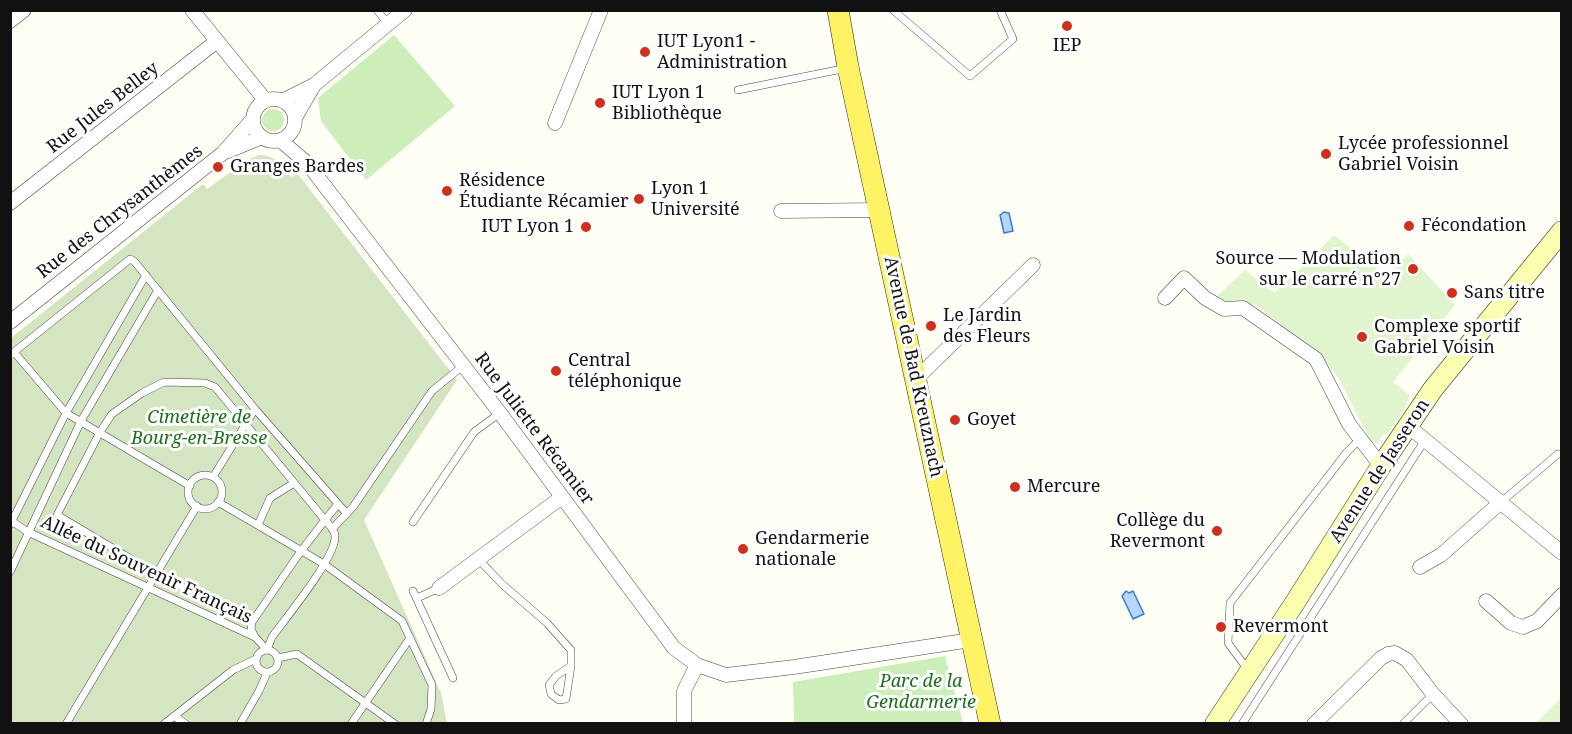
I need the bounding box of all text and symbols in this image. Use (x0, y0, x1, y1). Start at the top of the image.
marker: IEP (1060, 19, 1074, 33)
place label: IUT Lyon1 - Administration (657, 31, 787, 74)
place label: IEP (1053, 35, 1081, 57)
marker: IUT Lyon1 - Administration (638, 45, 652, 59)
street label: Rue Jules Belley (43, 58, 163, 158)
place label: IUT Lyon 1 Bibliothèque (612, 82, 722, 124)
marker: IUT Lyon 1 Bibliothèque (593, 96, 607, 110)
place label: Lycée professionnel Gabriel Voisin (1338, 133, 1509, 176)
street label: Rue des Chrysanthèmes (33, 141, 207, 283)
marker: Lycée professionnel Gabriel Voisin (1319, 147, 1333, 161)
place label: Granges Bardes (230, 156, 364, 178)
marker: Granges Bardes (211, 160, 225, 174)
place label: Résidence Étudiante Récamier (459, 170, 628, 213)
place label: Lyon 1 Université (651, 178, 740, 220)
marker: Résidence Étudiante Récamier (440, 184, 454, 198)
marker: Lyon 1 Université (632, 192, 646, 206)
place label: Fécondation (1421, 215, 1527, 237)
place label: IUT Lyon 1 (481, 216, 574, 238)
marker: Fécondation (1402, 219, 1416, 233)
marker: IUT Lyon 1 (579, 220, 593, 234)
place label: Source — Modulation sur le carré n°27 (1216, 248, 1401, 290)
street label: Avenue de Bad Kreuznach (879, 255, 947, 479)
marker: Source — Modulation sur le carré n°27 (1406, 262, 1420, 276)
place label: Sans titre (1464, 282, 1545, 304)
marker: Sans titre (1445, 286, 1459, 300)
place label: Le Jardin des Fleurs (943, 305, 1030, 348)
place label: Complexe sportif Gabriel Voisin (1374, 316, 1520, 358)
marker: Le Jardin des Fleurs (924, 319, 938, 333)
marker: Complexe sportif Gabriel Voisin (1355, 330, 1369, 344)
street label: Rue Juliette Récamier (470, 349, 598, 509)
place label: Central téléphonique (568, 350, 682, 392)
marker: Central téléphonique (549, 364, 563, 378)
street label: Avenue de Jasseron (1325, 395, 1435, 547)
park label: Cimetière de Bourg-en-Bresse (131, 407, 267, 450)
place label: Goyet (967, 409, 1016, 431)
marker: Goyet (948, 413, 962, 427)
place label: Mercure (1027, 476, 1100, 498)
marker: Mercure (1008, 480, 1022, 494)
place label: Collège du Revermont (1110, 510, 1205, 552)
street label: Allée du Souvenir Français (37, 512, 255, 628)
marker: Collège du Revermont (1210, 524, 1224, 538)
place label: Gendarmerie nationale (755, 528, 869, 570)
marker: Gendarmerie nationale (736, 542, 750, 556)
place label: Revermont (1233, 616, 1328, 638)
marker: Revermont (1214, 620, 1228, 634)
park label: Parc de la Gendarmerie (866, 671, 976, 714)

